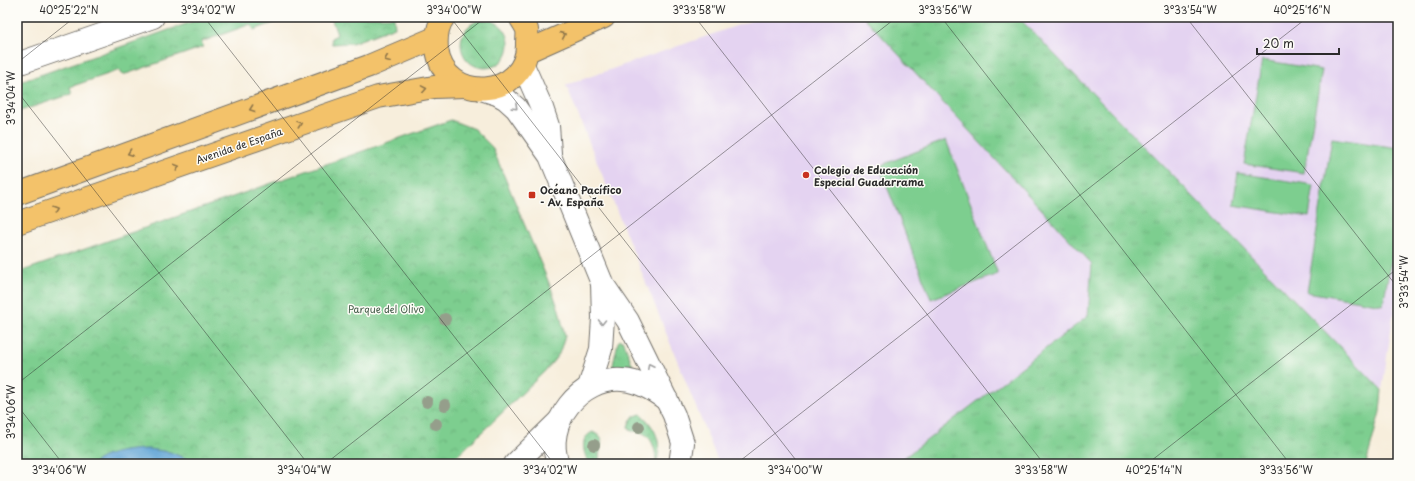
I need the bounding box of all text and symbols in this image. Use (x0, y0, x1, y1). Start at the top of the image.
text: 40°25'22"N (39, 2, 99, 17)
text: 3°34'02"W (181, 2, 236, 17)
text: 3°34'00"W (427, 2, 482, 17)
text: 3°33'58"W (672, 2, 726, 17)
text: 3°33'56"W (918, 2, 973, 17)
text: 3°33'54"W (1163, 2, 1217, 17)
text: 40°25'16"N (1273, 2, 1331, 17)
scale bar (1257, 30, 1339, 56)
one-way arrow (559, 32, 567, 40)
text: 20 m (1263, 34, 1294, 52)
one-way arrow (383, 54, 391, 62)
text: 3°34'04"W (3, 70, 18, 125)
one-way arrow (421, 85, 427, 94)
one-way arrow (510, 102, 518, 110)
one-way arrow (248, 104, 255, 112)
one-way arrow (296, 121, 303, 129)
street label: Avenida de España (194, 123, 285, 167)
one-way arrow (126, 148, 133, 157)
place label: Colegio de Educación Especial Guadarrama (814, 162, 924, 189)
one-way arrow (173, 164, 180, 172)
marker: Colegio de Educación Especial Guadarrama (801, 170, 811, 180)
place label: Océano Pacífico - Av. España (540, 182, 621, 209)
marker: Océano Pacífico - Av. España (527, 190, 537, 200)
one-way arrow (50, 206, 57, 215)
text: 3°33'54"W (1396, 255, 1411, 309)
park label: Parque del Olivo (348, 301, 425, 316)
one-way arrow (598, 319, 607, 325)
one-way arrow (647, 362, 655, 370)
text: 3°34'06"W (3, 384, 18, 439)
text: 3°34'06"W (32, 462, 87, 477)
text: 3°34'04"W (277, 462, 332, 477)
text: 3°34'02"W (523, 462, 578, 477)
text: 3°34'00"W (768, 462, 823, 477)
text: 3°33'58"W (1014, 462, 1068, 477)
text: 40°25'14"N (1126, 462, 1183, 477)
text: 3°33'56"W (1259, 462, 1314, 477)

